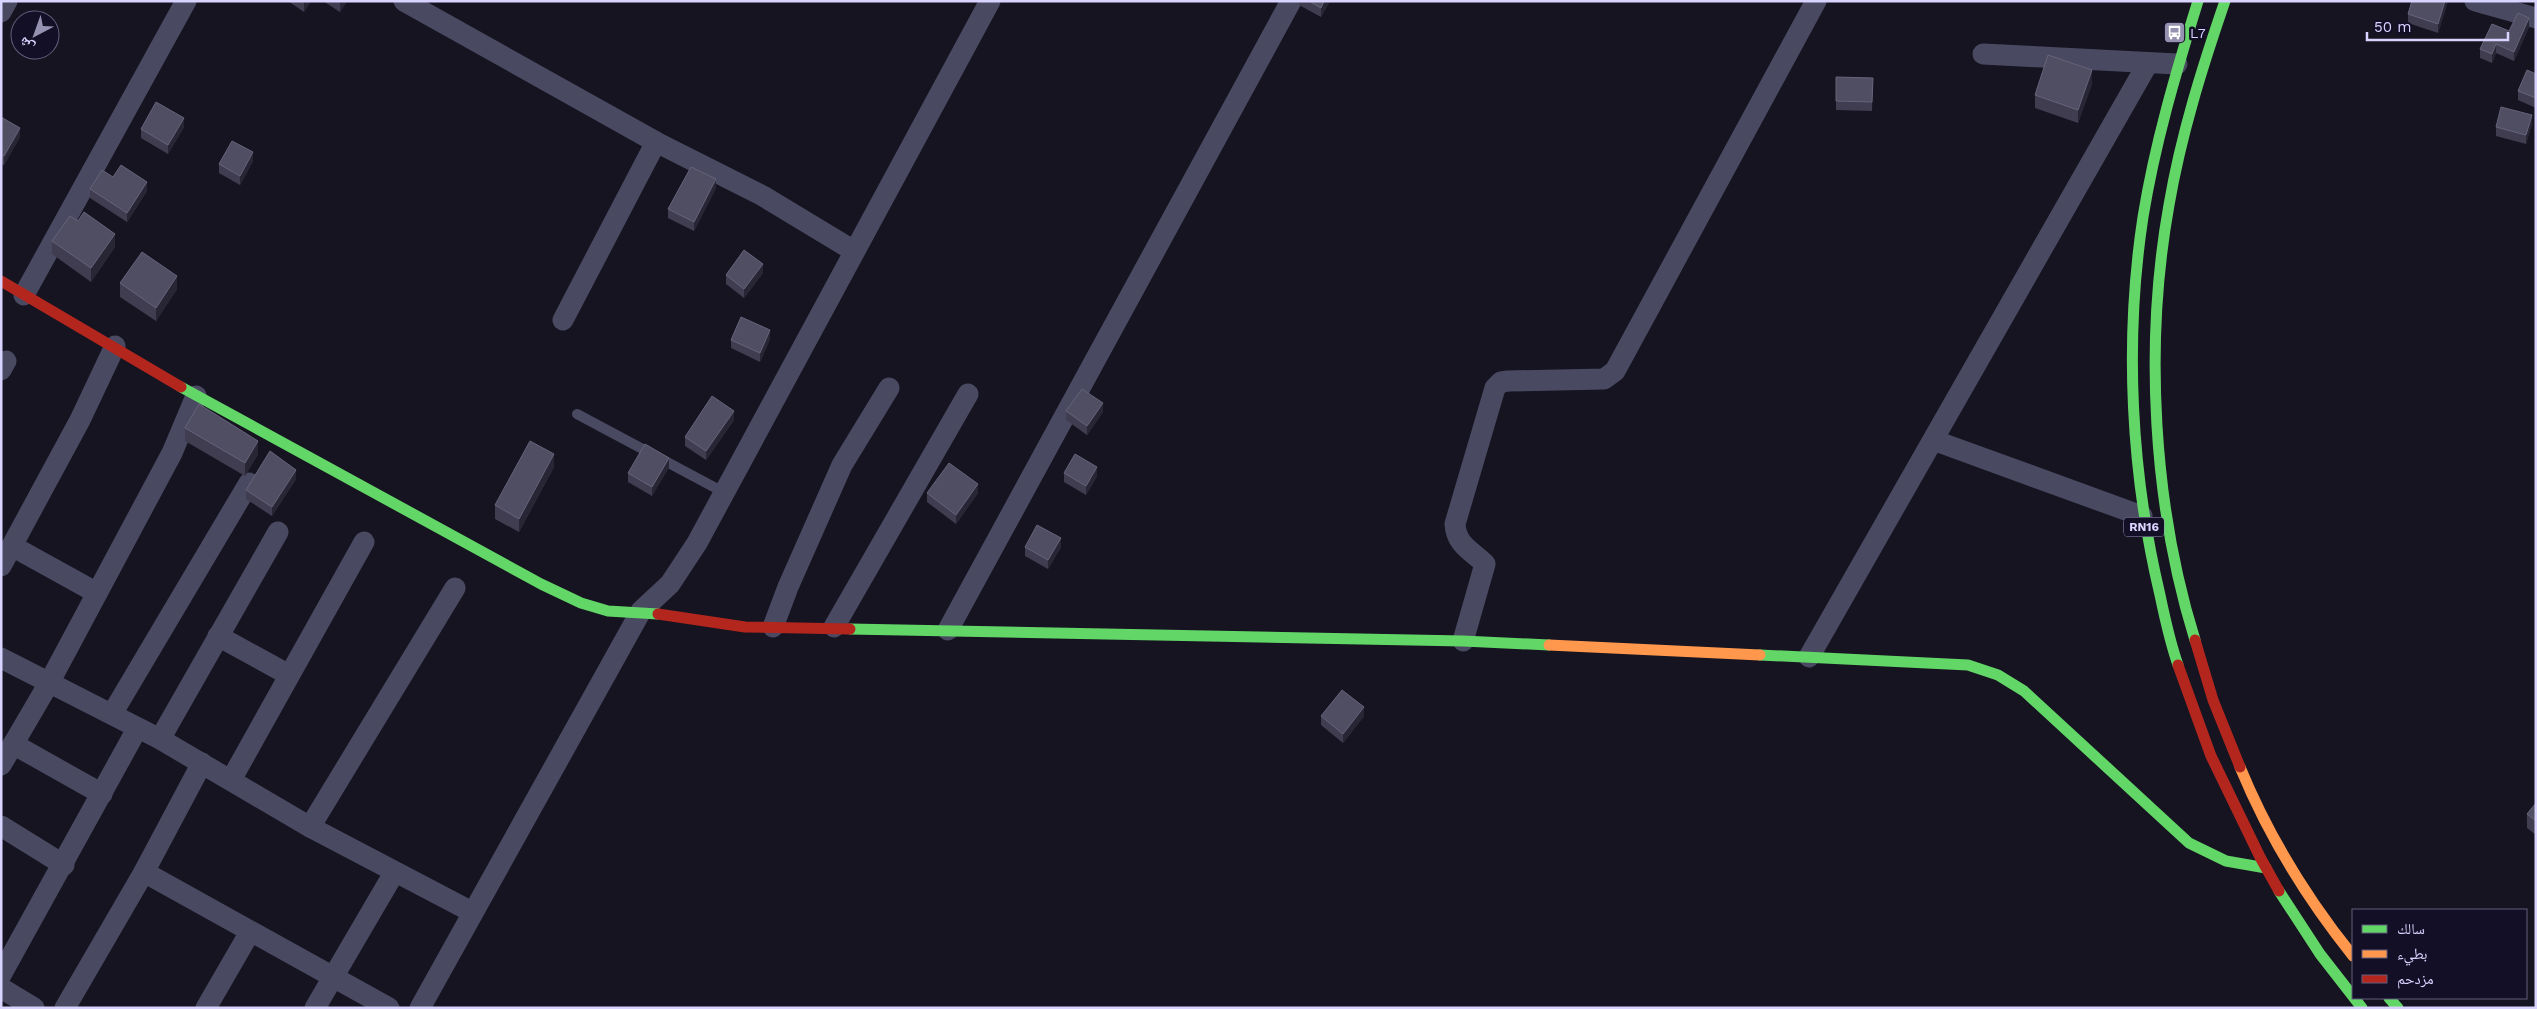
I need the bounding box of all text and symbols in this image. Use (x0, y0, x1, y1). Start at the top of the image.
north arrow (10, 10, 60, 60)
scale bar (2367, 10, 2508, 42)
text: 50 m (2374, 18, 2411, 36)
bus stop icon: L7 (2162, 21, 2186, 45)
place label: L7 (2190, 25, 2206, 41)
text: ش (16, 33, 38, 56)
road number: RN16 (2124, 518, 2164, 536)
legend (2352, 909, 2527, 999)
text: سالك (2397, 920, 2425, 938)
text: بطيء (2397, 945, 2427, 966)
text: مزدحم (2397, 970, 2434, 989)

